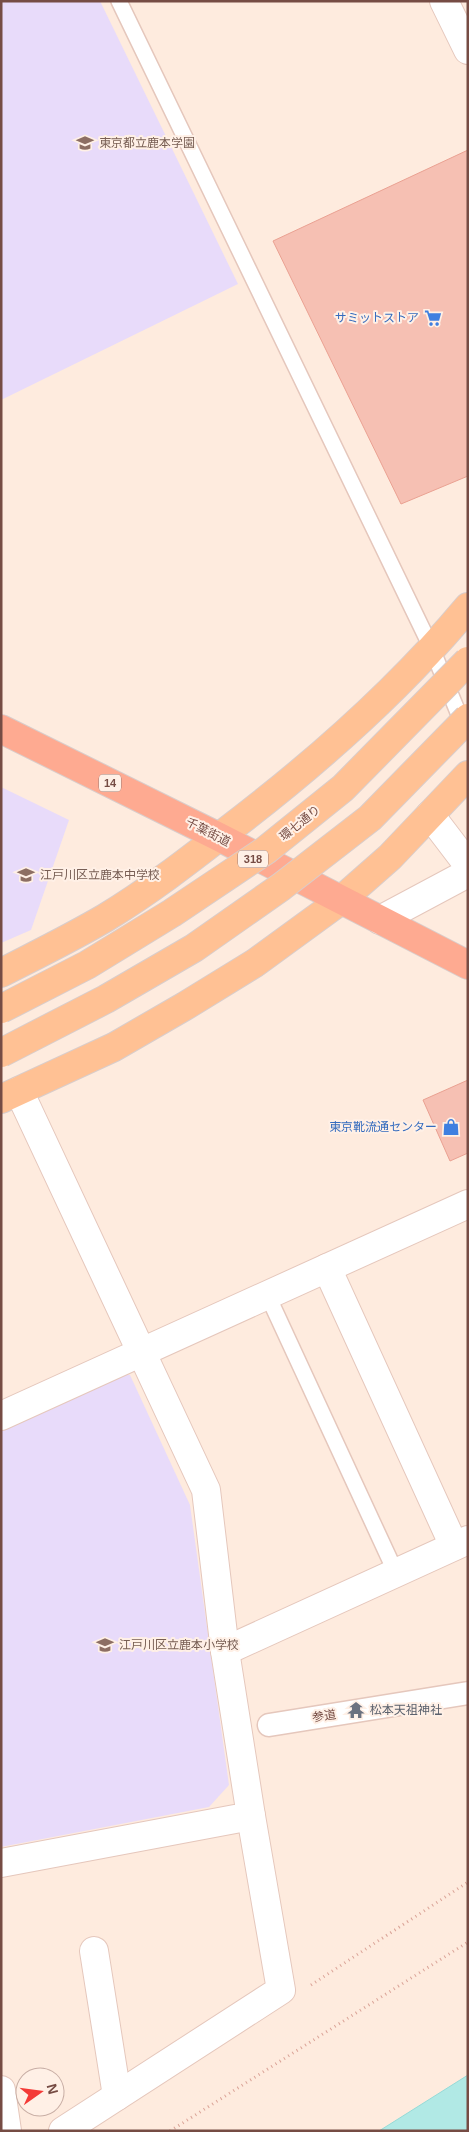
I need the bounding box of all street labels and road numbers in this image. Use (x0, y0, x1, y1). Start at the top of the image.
road number: 14 (99, 774, 121, 791)
street label: 環七通り (277, 802, 323, 844)
street label: 千葉街道 (183, 815, 233, 849)
road number: 318 (238, 851, 268, 868)
street label: 参道 (311, 1707, 337, 1725)

